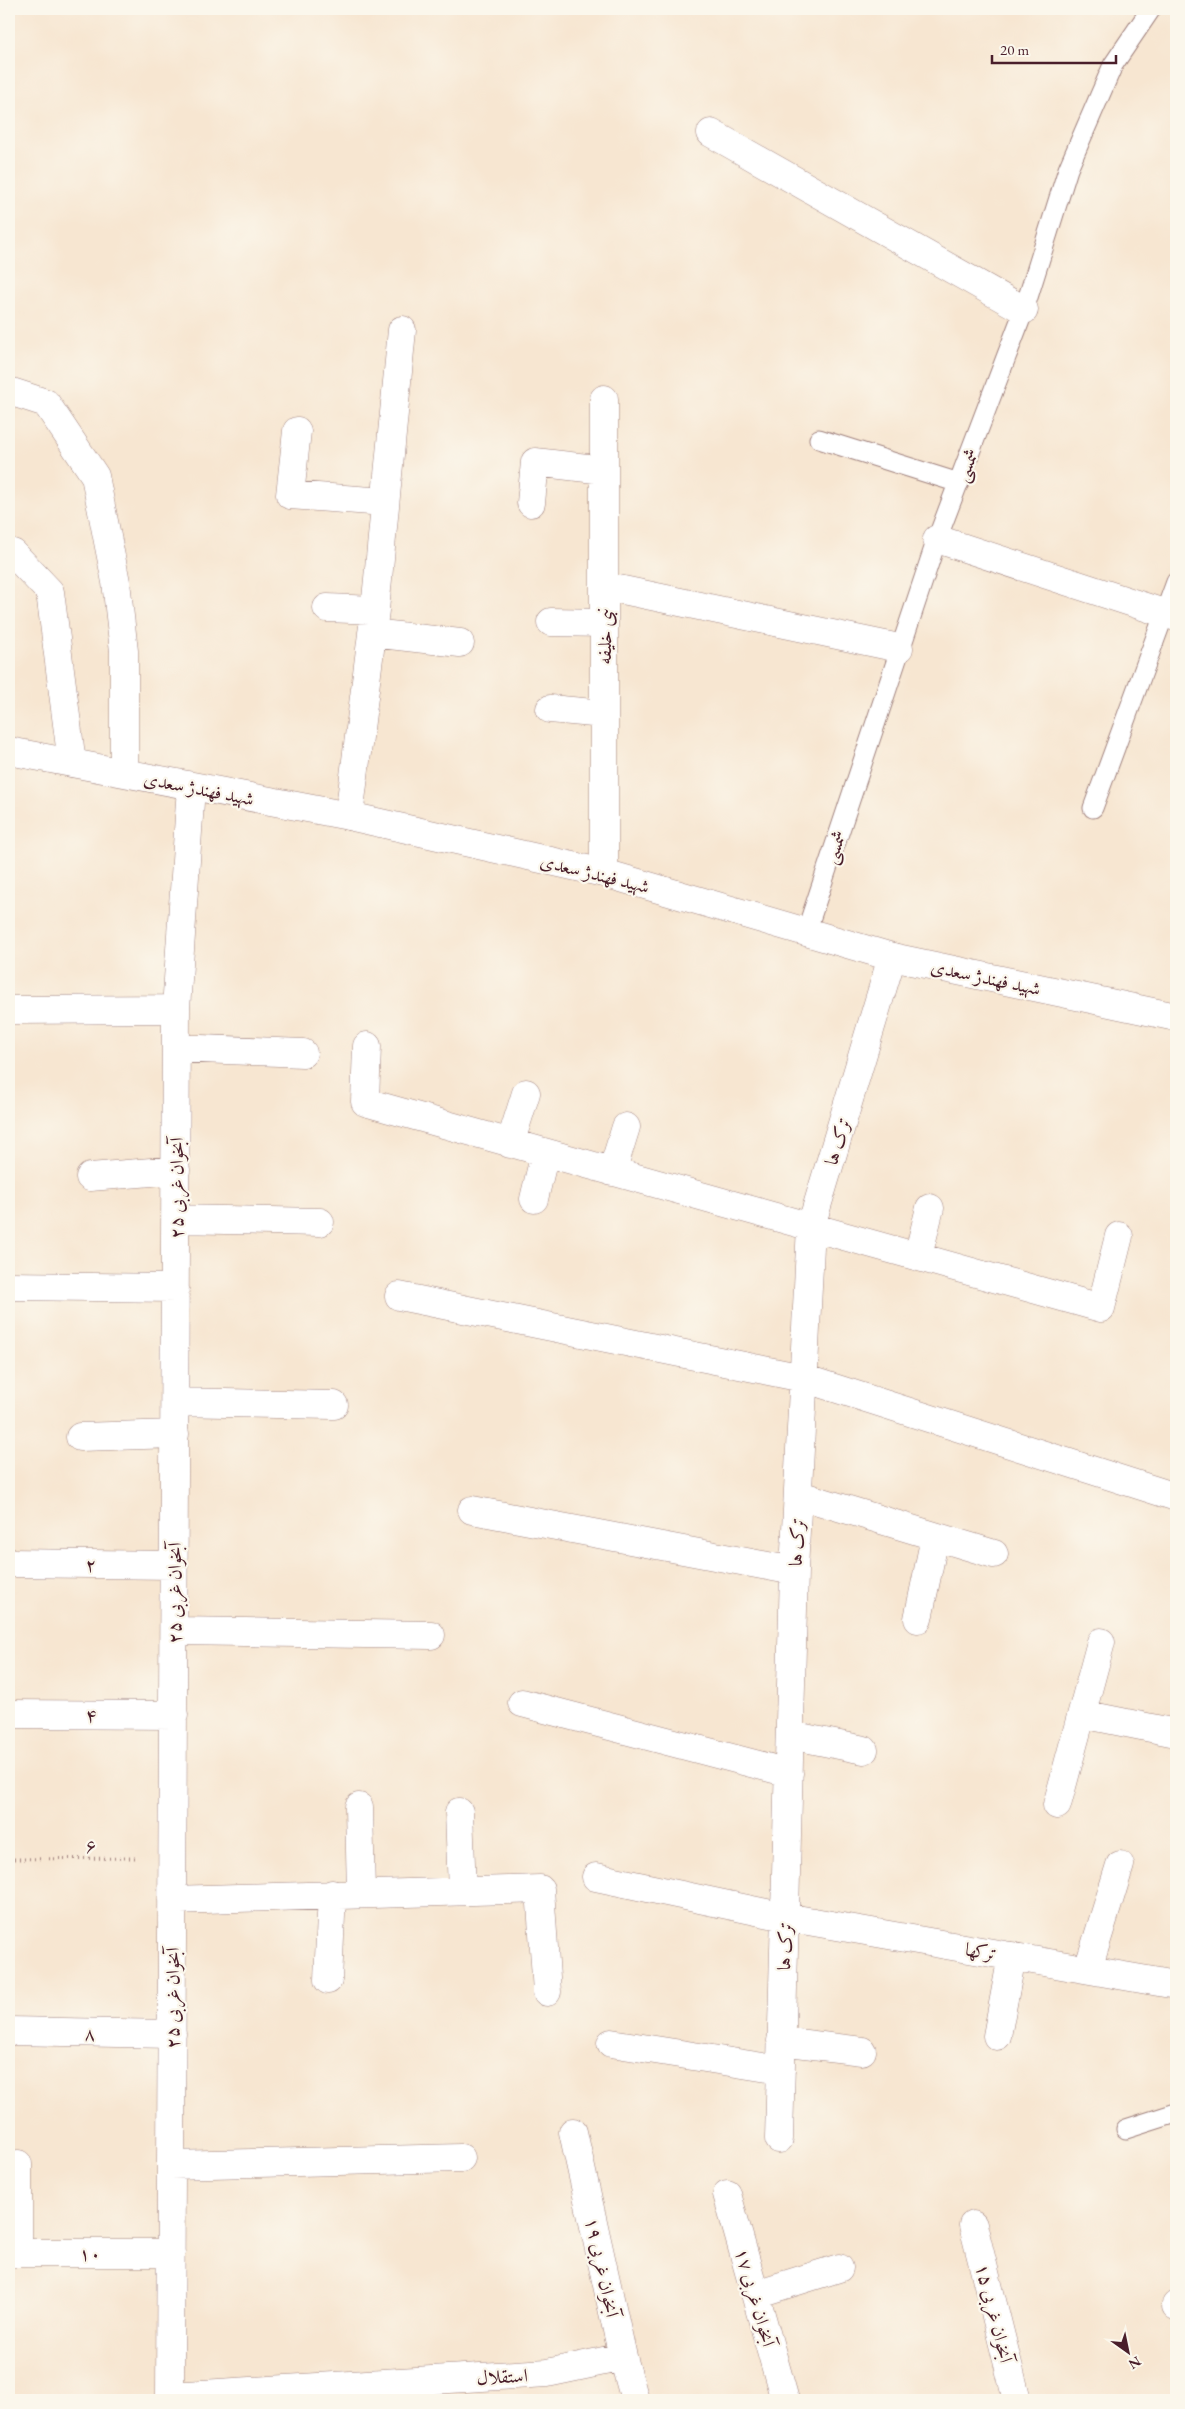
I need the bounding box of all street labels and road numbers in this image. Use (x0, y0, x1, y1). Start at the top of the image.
street label: شمسی (949, 445, 985, 486)
street label: نبی خلیفه (592, 607, 618, 665)
street label: شهید فهندژ سعدی (142, 766, 256, 811)
street label: شمسی (817, 827, 853, 868)
street label: شهید فهندژ سعدی (538, 848, 652, 899)
street label: شهید فهندژ سعدی (929, 954, 1043, 1001)
street label: ترک ها (818, 1114, 857, 1168)
street label: آبخوان غربی ۲۵ (164, 1135, 191, 1239)
street label: ترک ها (783, 1517, 810, 1567)
street label: آبخوان غربی ۲۵ (162, 1540, 189, 1644)
street label: ۲ (85, 1552, 97, 1577)
street label: ۴ (85, 1702, 97, 1727)
street label: ۶ (85, 1833, 97, 1858)
street label: ترک ها (771, 1921, 798, 1971)
street label: ترکها (963, 1936, 999, 1967)
street label: آبخوان غربی ۲۵ (160, 1945, 187, 2049)
street label: ۸ (84, 2021, 96, 2046)
street label: آبخوان غربی ۱۹ (578, 2215, 626, 2322)
street label: ۱۰ (79, 2241, 101, 2266)
street label: آبخوان غربی ۱۷ (728, 2245, 782, 2352)
street label: آبخوان غربی ۱۵ (968, 2261, 1019, 2368)
street label: استقلال (476, 2363, 528, 2390)

